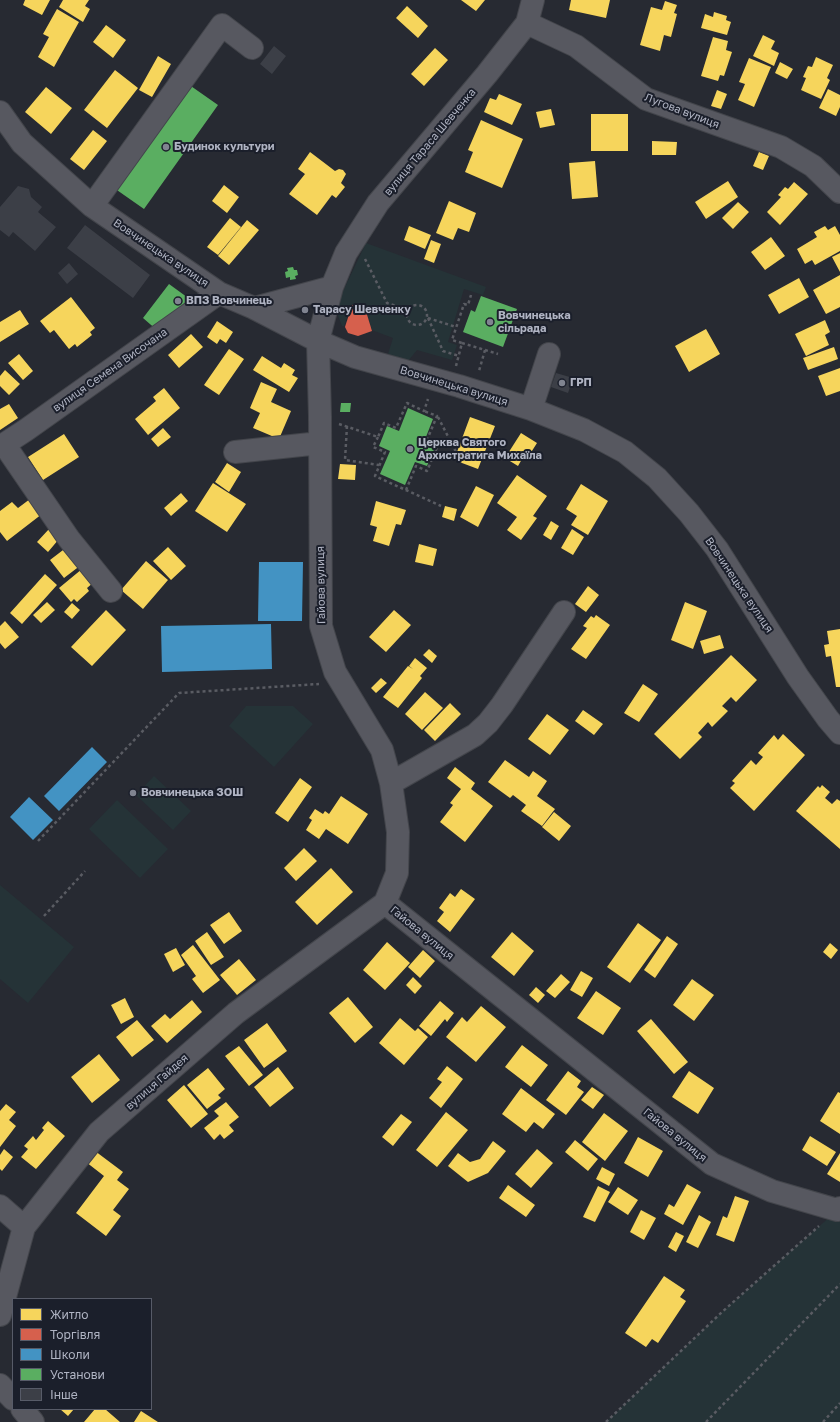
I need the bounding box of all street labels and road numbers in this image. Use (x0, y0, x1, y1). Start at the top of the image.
street label: вулиця Тараса Шевченка (381, 86, 479, 198)
street label: Лугова вулиця (643, 91, 721, 131)
street label: Вовчинецька вулиця (111, 216, 211, 290)
street label: вулиця Семена Височана (50, 325, 170, 415)
street label: Вовчинецька вулиця (398, 363, 510, 409)
street label: Вовчинецька вулиця (702, 535, 776, 635)
street label: Гайова вулиця (314, 546, 328, 624)
street label: Гайова вулиця (388, 903, 456, 963)
street label: вулиця Гайдея (123, 1051, 191, 1113)
street label: Гайова вулиця (641, 1105, 709, 1165)

